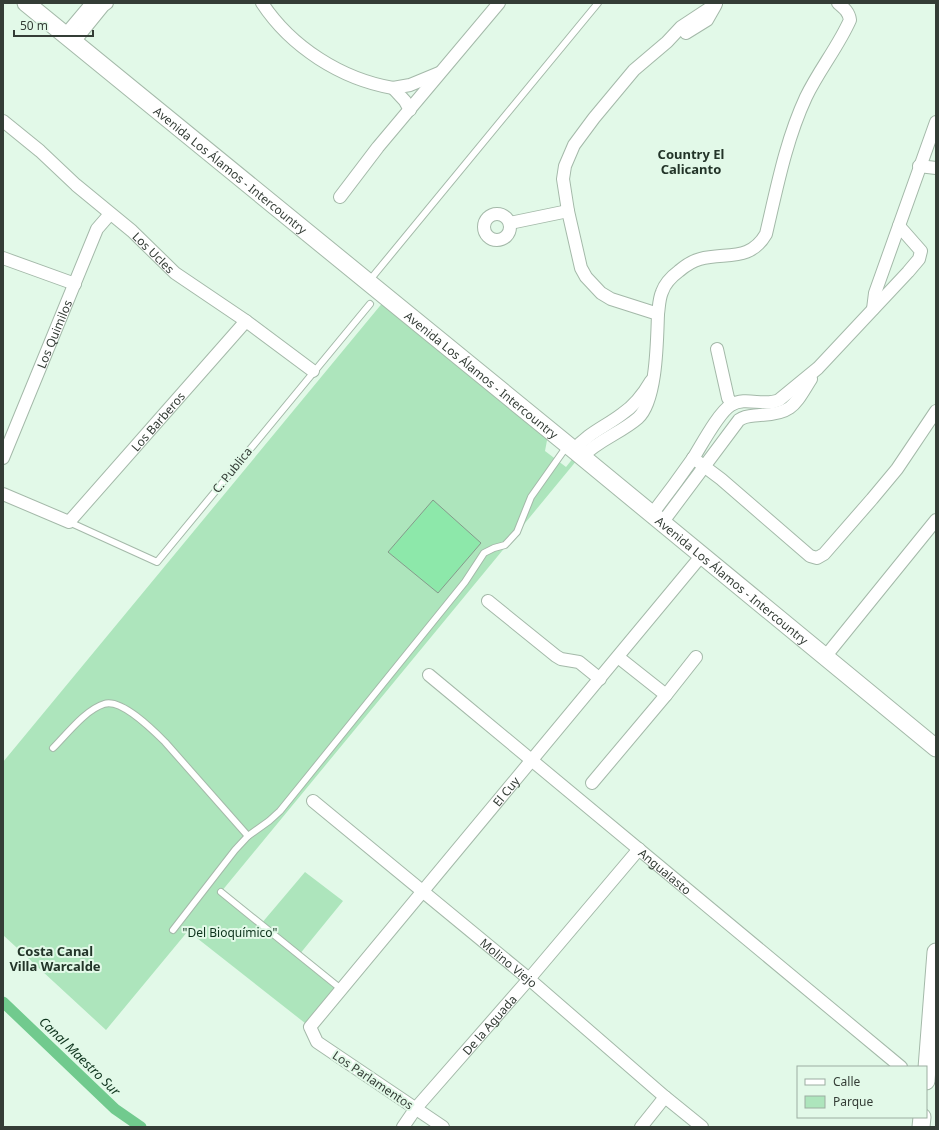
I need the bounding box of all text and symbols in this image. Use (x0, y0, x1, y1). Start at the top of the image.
scale bar (14, 12, 93, 38)
text: 50 m (20, 17, 48, 34)
street label: Avenida Los Álamos - Intercountry (150, 102, 312, 238)
district label: Country El Calicanto (658, 145, 724, 178)
street label: Los Ucles (129, 228, 179, 277)
street label: Los Quimilos (32, 297, 76, 371)
street label: Avenida Los Álamos - Intercountry (401, 307, 563, 443)
street label: Los Barberos (127, 388, 189, 455)
street label: C. Publica (208, 443, 256, 497)
street label: Avenida Los Álamos - Intercountry (652, 512, 813, 649)
street label: El Cuy (488, 772, 524, 810)
street label: Angualasto (635, 844, 695, 898)
park label: "Del Bioquímico" (183, 924, 277, 941)
street label: Molino Viejo (477, 934, 541, 991)
district label: Costa Canal Villa Warcalde (9, 942, 101, 975)
street label: De la Aguada (458, 991, 520, 1058)
water label: Canal Maestro Sur (36, 1013, 125, 1100)
street label: Los Parlamentos (329, 1047, 417, 1113)
legend (797, 1066, 927, 1118)
text: Calle (833, 1073, 861, 1090)
text: Parque (833, 1093, 874, 1110)

